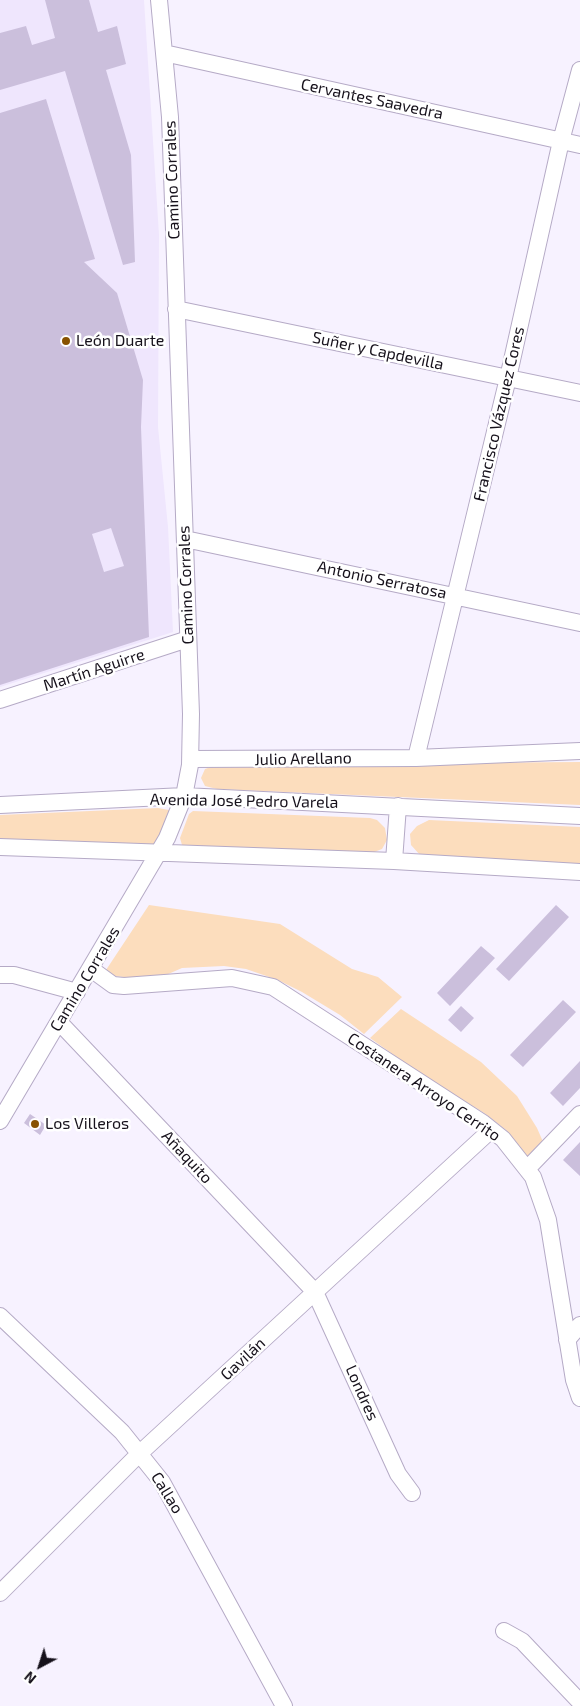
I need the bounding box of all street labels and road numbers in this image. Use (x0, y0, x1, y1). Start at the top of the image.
street label: Cervantes Saavedra (299, 75, 445, 123)
street label: Camino Corrales (160, 120, 184, 240)
street label: Francisco Vázquez Cores (470, 325, 528, 503)
street label: Suñer y Capdevilla (311, 328, 445, 374)
street label: Camino Corrales (174, 525, 198, 645)
street label: Antonio Serratosa (316, 557, 448, 603)
street label: Martín Aguirre (41, 645, 147, 695)
street label: Julio Arellano (254, 749, 352, 769)
street label: Avenida José Pedro Varela (150, 790, 338, 812)
street label: Camino Corrales (46, 923, 124, 1035)
street label: Costanera Arroyo Cerrito (344, 1029, 504, 1145)
street label: Añaquito (158, 1127, 216, 1187)
street label: Gavilán (217, 1334, 269, 1384)
street label: Londres (341, 1362, 383, 1424)
street label: Callao (147, 1469, 187, 1517)

